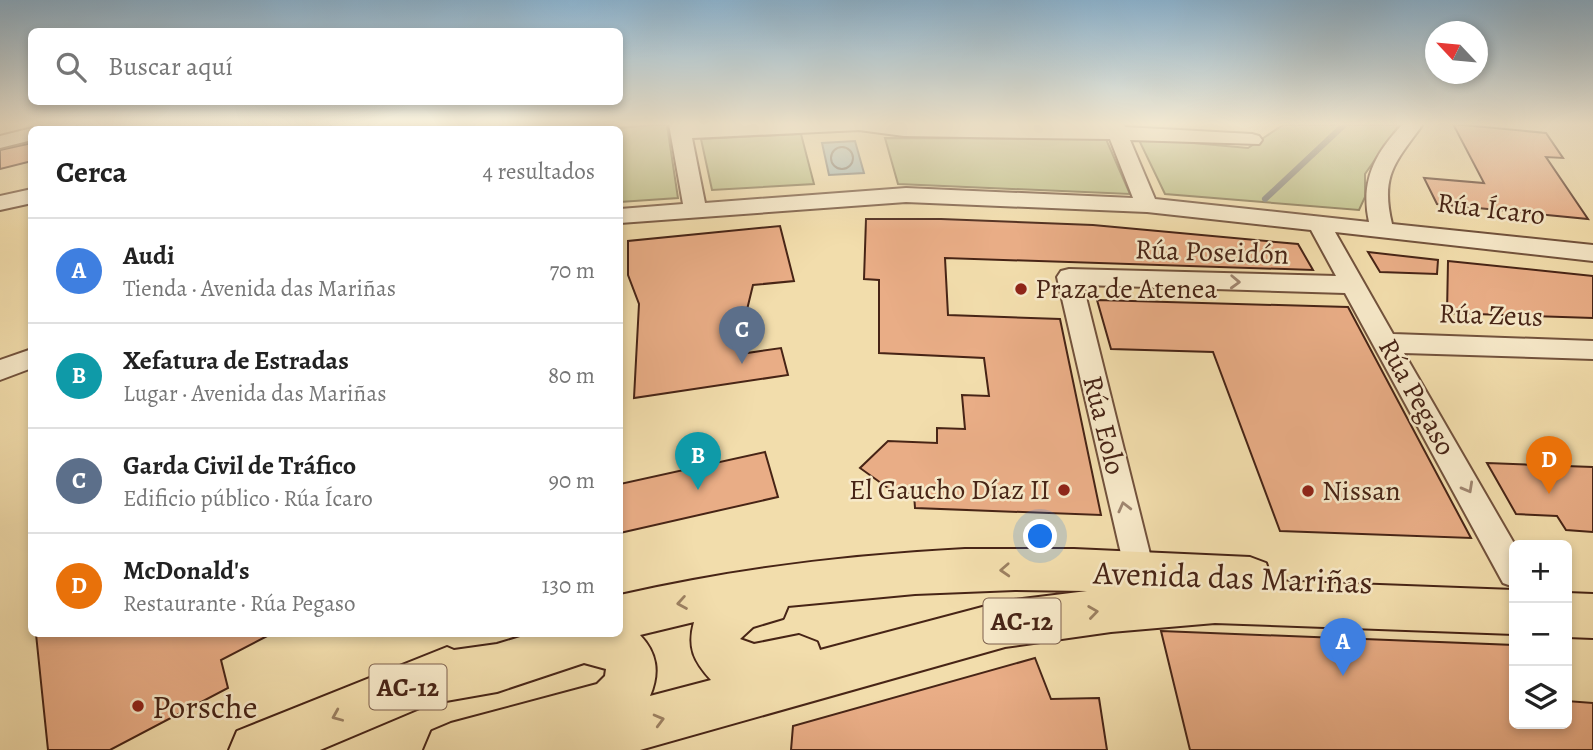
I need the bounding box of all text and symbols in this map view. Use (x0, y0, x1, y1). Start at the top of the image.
north arrow (1425, 21, 1488, 84)
search box (28, 28, 623, 105)
icon: search (52, 48, 90, 86)
text: Buscar aquí (108, 49, 233, 84)
text: Cerca (56, 152, 127, 192)
text: 4 resultados (482, 156, 595, 187)
street label: Rúa Ícaro (1435, 184, 1547, 234)
street label: Rúa Poseidón (1134, 230, 1290, 274)
text: Audi (123, 238, 174, 273)
text: A (72, 255, 86, 286)
text: 70 m (549, 255, 595, 286)
place label: Praza de Atenea (1035, 270, 1217, 308)
text: Tienda · Avenida das Mariñas (123, 273, 396, 304)
one-way arrow (1230, 274, 1240, 290)
marker: Praza de Atenea (1013, 281, 1029, 297)
street label: Rúa Zeus (1438, 294, 1544, 336)
pin: C (719, 306, 765, 364)
street label: Rúa Pegaso (1369, 332, 1465, 462)
text: Xefatura de Estradas (123, 343, 349, 378)
text: B (72, 360, 86, 391)
text: 80 m (548, 360, 595, 391)
street label: Rúa Eolo (1073, 372, 1135, 478)
text: Lugar · Avenida das Mariñas (123, 378, 386, 409)
pin: B (675, 432, 721, 490)
pin: D (1526, 436, 1572, 494)
text: Garda Civil de Tráfico (123, 448, 356, 483)
text: C (72, 465, 86, 496)
text: 90 m (549, 465, 595, 496)
place label: El Gaucho Díaz II (849, 471, 1050, 509)
place label: Nissan (1322, 472, 1401, 510)
one-way arrow (1459, 481, 1473, 494)
marker: El Gaucho Díaz II (1056, 482, 1072, 498)
text: Edificio público · Rúa Ícaro (123, 483, 373, 514)
marker: Nissan (1300, 483, 1316, 499)
one-way arrow (1118, 501, 1132, 513)
your location (1023, 519, 1057, 553)
map controls (1509, 540, 1572, 729)
button: + (1509, 540, 1572, 603)
street label: Avenida das Mariñas (1091, 550, 1374, 604)
text: McDonald's (123, 553, 250, 588)
one-way arrow (1000, 562, 1011, 577)
text: D (71, 570, 87, 601)
text: 130 m (542, 570, 595, 601)
text: Restaurante · Rúa Pegaso (123, 588, 356, 619)
one-way arrow (676, 595, 688, 610)
road number: AC-12 (984, 598, 1060, 643)
button: − (1509, 603, 1572, 666)
one-way arrow (1087, 605, 1099, 620)
pin: A (1320, 618, 1366, 676)
road number: AC-12 (370, 664, 446, 709)
button: layers (1509, 666, 1572, 729)
place label: Porsche (152, 684, 257, 729)
marker: Porsche (130, 698, 146, 714)
one-way arrow (332, 708, 344, 722)
one-way arrow (653, 713, 665, 728)

